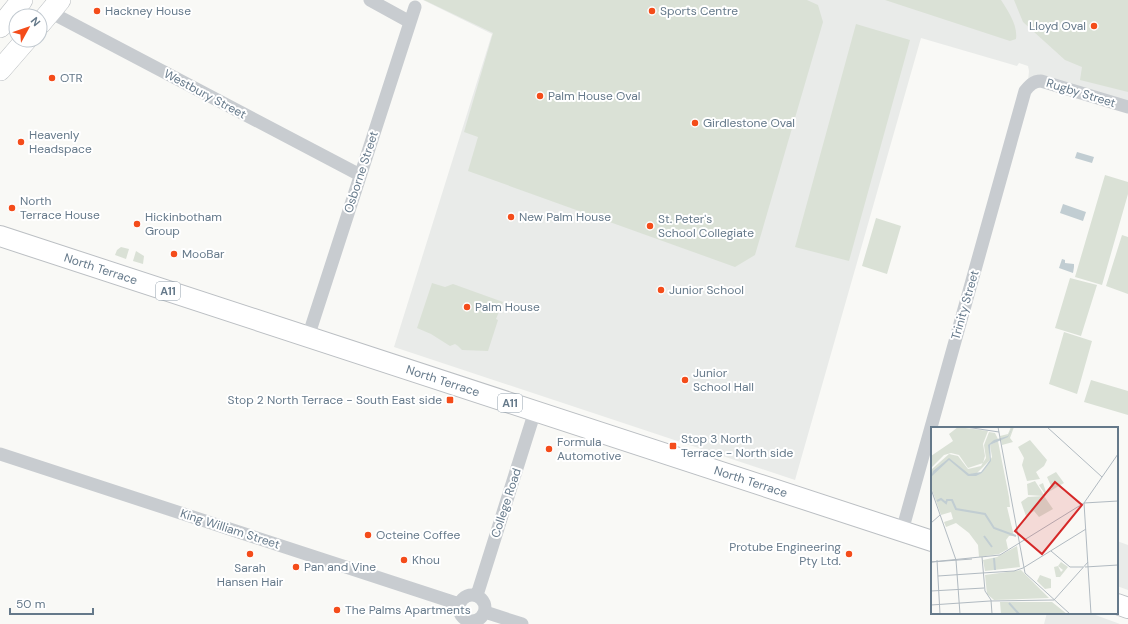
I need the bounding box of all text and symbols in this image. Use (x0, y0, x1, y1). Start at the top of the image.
place label: Hackney House (105, 3, 191, 19)
place label: Sports Centre (660, 3, 738, 19)
marker: Hackney House (92, 6, 102, 16)
marker: Sports Centre (647, 6, 657, 16)
north arrow (8, 8, 48, 48)
text: N (28, 14, 44, 29)
place label: Lloyd Oval (1029, 18, 1086, 34)
marker: Lloyd Oval (1089, 21, 1099, 31)
street label: Westbury Street (161, 66, 249, 123)
place label: OTR (60, 70, 83, 86)
marker: OTR (47, 73, 57, 83)
street label: Rugby Street (1044, 75, 1118, 111)
place label: Palm House Oval (548, 88, 641, 104)
marker: Palm House Oval (535, 91, 545, 101)
place label: Girdlestone Oval (703, 115, 795, 131)
marker: Girdlestone Oval (690, 118, 700, 128)
place label: Heavenly Headspace (29, 127, 92, 157)
street label: Osborne Street (340, 129, 382, 215)
marker: Heavenly Headspace (16, 137, 26, 147)
place label: North Terrace House (20, 193, 100, 223)
marker: North Terrace House (7, 203, 17, 213)
place label: Hickinbotham Group (145, 209, 222, 239)
place label: New Palm House (519, 209, 611, 225)
place label: St. Peter's School Collegiate (658, 211, 754, 241)
marker: New Palm House (506, 212, 516, 222)
marker: Hickinbotham Group (132, 219, 142, 229)
marker: St. Peter's School Collegiate (645, 221, 655, 231)
place label: MooBar (182, 246, 225, 262)
street label: North Terrace (62, 249, 140, 288)
marker: MooBar (169, 249, 179, 259)
street label: Trinity Street (947, 268, 983, 342)
road number: A11 (156, 282, 180, 300)
place label: Junior School (669, 282, 744, 298)
marker: Junior School (656, 285, 666, 295)
place label: Palm House (475, 299, 540, 315)
marker: Palm House (462, 302, 472, 312)
street label: North Terrace (404, 361, 482, 400)
place label: Junior School Hall (693, 365, 754, 395)
marker: Junior School Hall (680, 375, 690, 385)
place label: Stop 2 North Terrace - South East side (228, 392, 442, 408)
road number: A11 (498, 394, 522, 412)
marker: Stop 2 North Terrace - South East side (445, 395, 455, 405)
inset map (931, 427, 1118, 614)
place label: Stop 3 North Terrace - North side (681, 431, 794, 461)
place label: Formula Automotive (557, 434, 622, 464)
marker: Stop 3 North Terrace - North side (668, 441, 678, 451)
marker: Formula Automotive (544, 444, 554, 454)
street label: North Terrace (712, 462, 790, 501)
street label: College Road (487, 466, 525, 540)
street label: King William Street (178, 505, 282, 553)
place label: Octeine Coffee (376, 527, 461, 543)
marker: Octeine Coffee (363, 530, 373, 540)
place label: Protube Engineering Pty Ltd. (729, 539, 841, 569)
marker: Sarah Hansen Hair (245, 549, 255, 559)
marker: Protube Engineering Pty Ltd. (844, 549, 854, 559)
place label: Khou (412, 552, 440, 568)
marker: Khou (399, 555, 409, 565)
place label: Pan and Vine (304, 559, 376, 575)
place label: Sarah Hansen Hair (217, 560, 284, 590)
marker: Pan and Vine (291, 562, 301, 572)
scale bar (10, 590, 93, 616)
text: 50 m (16, 596, 45, 612)
place label: The Palms Apartments (345, 602, 471, 618)
marker: The Palms Apartments (332, 605, 342, 615)

